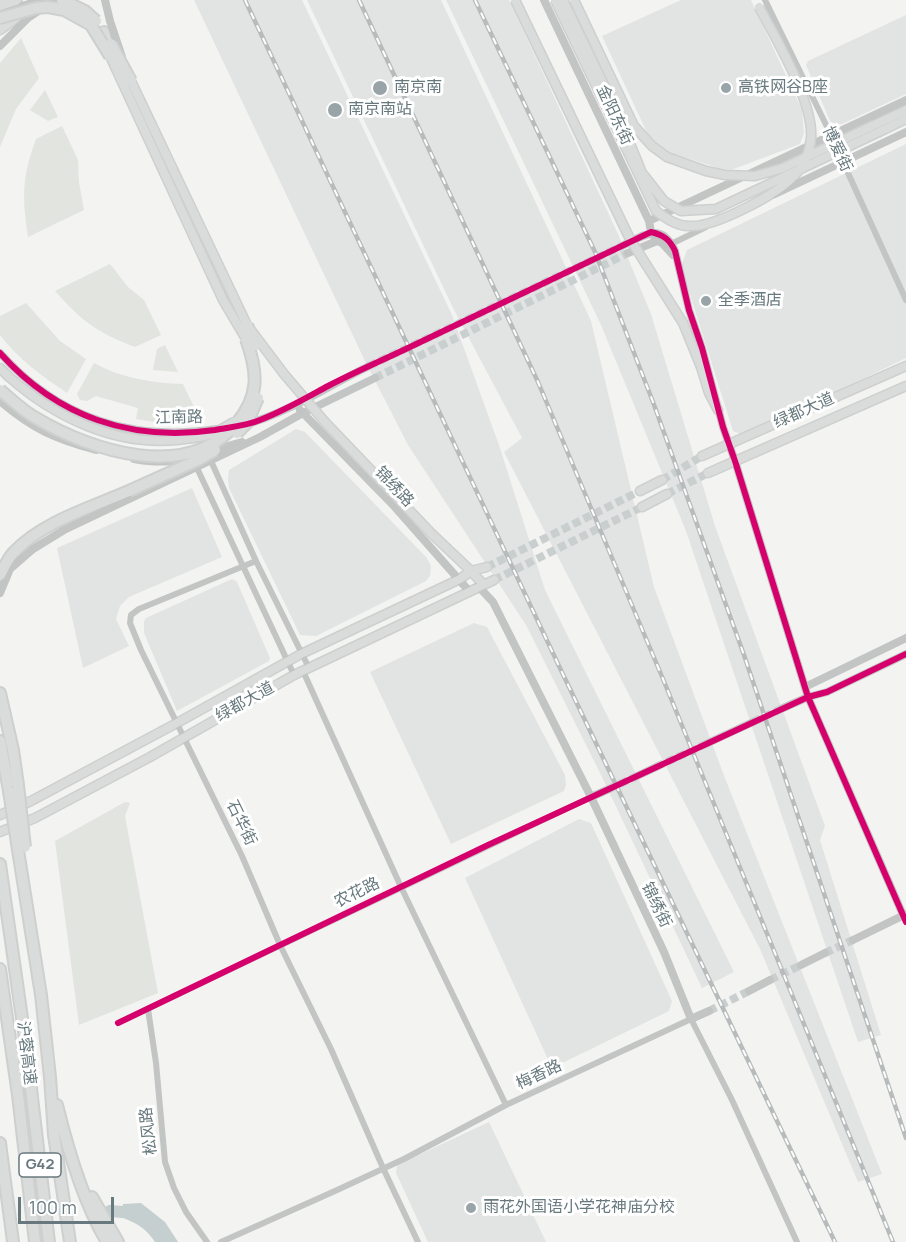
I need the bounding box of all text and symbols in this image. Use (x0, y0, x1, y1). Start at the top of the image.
place label: 南京南 (394, 78, 442, 98)
place label: 高铁网谷B座 (738, 78, 828, 98)
marker: 南京南 (371, 79, 389, 97)
marker: 高铁网谷B座 (719, 81, 733, 95)
street label: 金阳东街 (592, 82, 636, 148)
place label: 南京南站 (348, 100, 412, 120)
marker: 南京南站 (326, 101, 344, 119)
street label: 博爱街 (818, 123, 856, 175)
place label: 全季酒店 (718, 291, 782, 311)
marker: 全季酒店 (699, 294, 713, 308)
street label: 绿都大道 (771, 389, 837, 433)
street label: 江南路 (155, 408, 203, 428)
street label: 锦绣路 (371, 463, 417, 511)
street label: 绿都大道 (212, 678, 278, 726)
street label: 石华街 (222, 797, 260, 849)
street label: 农花路 (331, 874, 383, 912)
street label: 锦绣街 (637, 879, 675, 931)
street label: 沪蓉高速 (13, 1020, 39, 1086)
street label: 梅香路 (513, 1056, 565, 1094)
street label: 松风路 (137, 1106, 161, 1156)
road number: G42 (19, 1153, 61, 1177)
scale bar (21, 1185, 117, 1223)
text: 100 m (29, 1195, 77, 1219)
place label: 雨花外国语小学花神庙分校 (483, 1198, 675, 1218)
marker: 雨花外国语小学花神庙分校 (464, 1201, 478, 1215)

